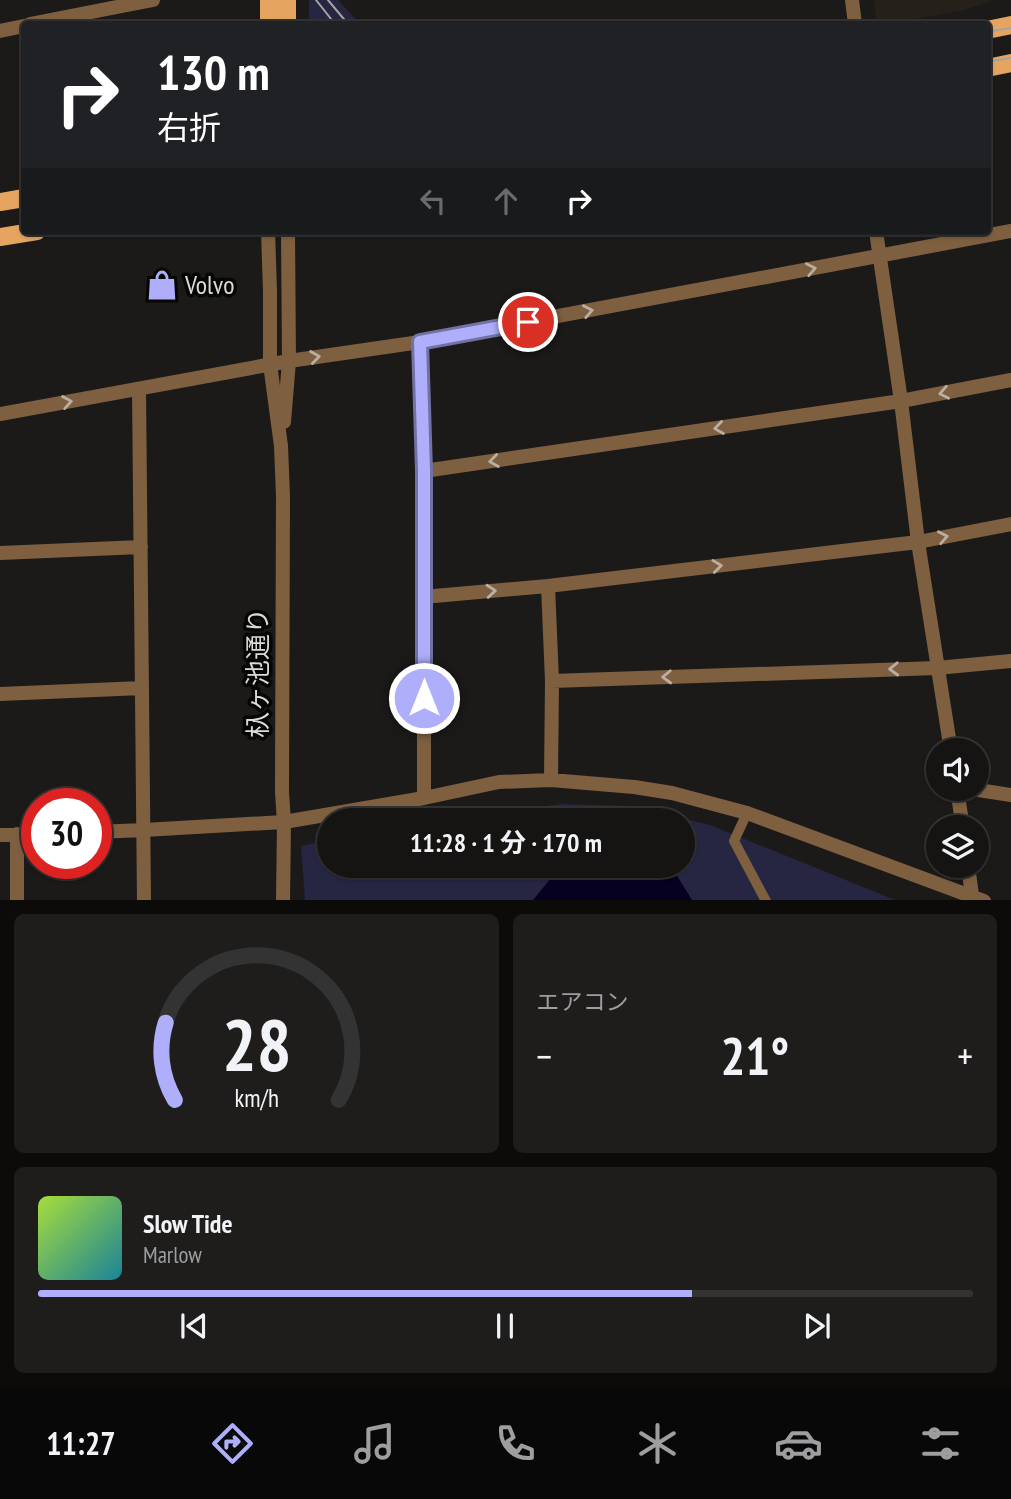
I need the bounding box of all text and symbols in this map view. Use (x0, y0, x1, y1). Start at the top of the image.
text: 130 m (157, 40, 270, 104)
icon: right (42, 49, 133, 140)
text: 右折 (157, 106, 221, 148)
icon: left (414, 182, 452, 220)
icon: ahead (487, 182, 525, 220)
icon: right (560, 182, 598, 220)
one-way arrow (805, 262, 817, 277)
shop icon: Volvo (145, 268, 179, 302)
place label: Volvo (184, 268, 234, 301)
pin (498, 292, 558, 352)
icon: arrive (509, 303, 547, 341)
one-way arrow (582, 304, 594, 319)
one-way arrow (309, 350, 321, 365)
one-way arrow (938, 385, 950, 400)
one-way arrow (61, 395, 73, 410)
one-way arrow (713, 420, 725, 435)
one-way arrow (488, 453, 500, 468)
one-way arrow (937, 531, 949, 546)
one-way arrow (712, 559, 723, 574)
one-way arrow (486, 584, 497, 599)
street label: 杁ヶ池通り (241, 608, 274, 738)
position arrow (387, 661, 461, 735)
one-way arrow (888, 662, 899, 677)
one-way arrow (661, 669, 672, 684)
map controls (926, 738, 989, 878)
button: sound (926, 738, 989, 801)
speed limit sign: 30 (21, 788, 112, 879)
button: layers (926, 815, 989, 878)
text: 11:28 · 1 分 · 170 m (410, 826, 602, 859)
text: エアコン (537, 987, 629, 1016)
text: 28 (221, 996, 291, 1090)
text: 21° (720, 1022, 789, 1089)
text: − (537, 1031, 552, 1080)
text: + (957, 1031, 973, 1080)
text: km/h (234, 1081, 278, 1113)
text: Slow Tide (143, 1207, 233, 1240)
text: Marlow (143, 1240, 202, 1269)
icon: previous (175, 1307, 213, 1345)
icon: pause (486, 1307, 524, 1345)
icon: next (798, 1307, 836, 1345)
icon: directions (208, 1419, 257, 1468)
icon: music (350, 1419, 399, 1468)
icon: phone (491, 1419, 540, 1468)
icon: climate (633, 1419, 682, 1468)
icon: car (774, 1419, 823, 1468)
icon: filters (916, 1419, 965, 1468)
text: 11:27 (46, 1422, 115, 1464)

